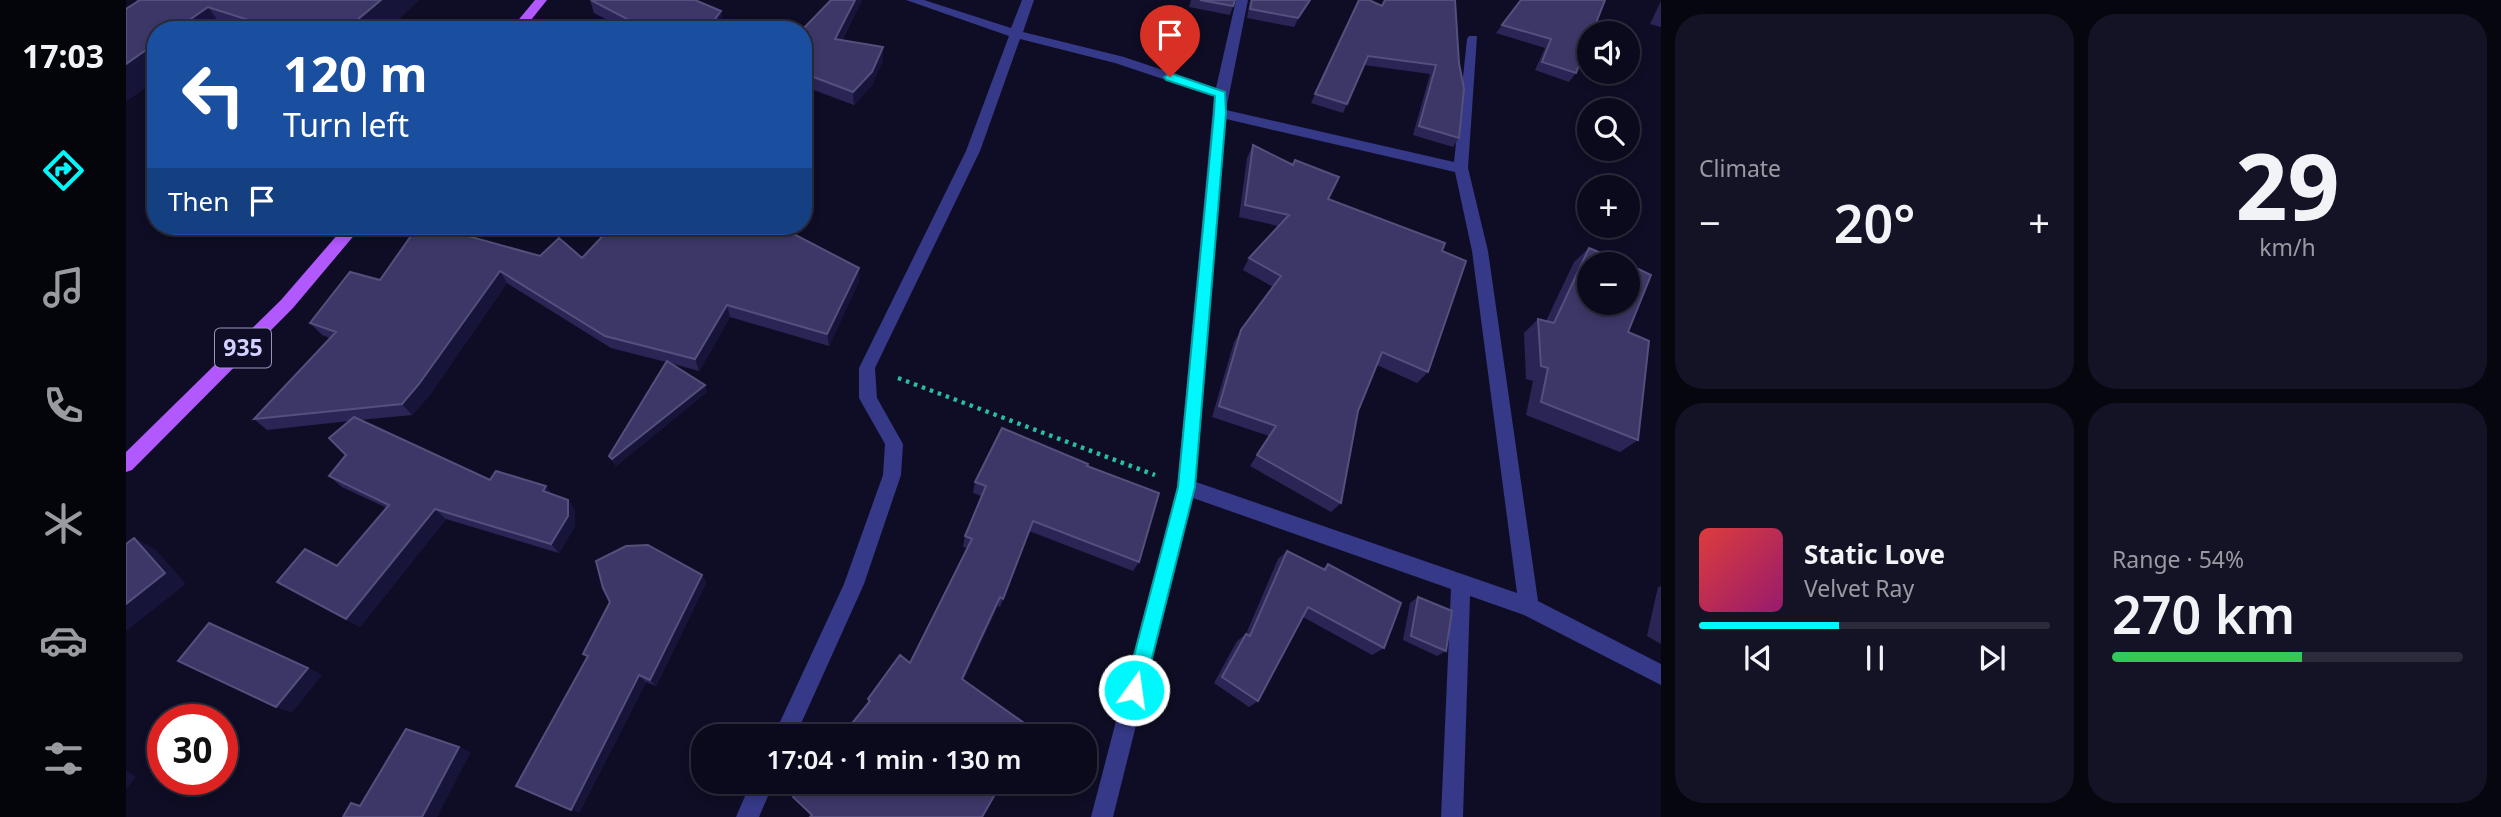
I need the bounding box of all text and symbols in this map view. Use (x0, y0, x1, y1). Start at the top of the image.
pin (1140, 5, 1200, 77)
icon: arrive (1151, 16, 1189, 54)
map controls (1577, 21, 1640, 315)
button: sound (1577, 21, 1640, 84)
text: 17:03 (22, 34, 104, 77)
text: 120 m (283, 40, 428, 106)
icon: left (168, 49, 259, 140)
button: search (1577, 98, 1640, 161)
text: Turn left (283, 103, 409, 146)
text: 29 (2235, 123, 2340, 247)
icon: directions (39, 146, 88, 195)
text: Climate (1699, 152, 1781, 184)
button: + (1577, 175, 1640, 238)
icon: arrive (243, 182, 281, 220)
text: Then (168, 183, 229, 219)
text: 20° (1834, 187, 1915, 258)
text: − (1699, 196, 1721, 248)
text: + (2028, 196, 2050, 248)
text: km/h (2259, 231, 2316, 263)
button: − (1577, 252, 1640, 315)
icon: music (39, 263, 88, 312)
road number: 935 (215, 328, 271, 368)
icon: phone (39, 381, 88, 430)
icon: climate (39, 499, 88, 548)
text: Static Love (1804, 536, 1945, 572)
text: Range · 54% (2112, 543, 2244, 575)
text: Velvet Ray (1804, 572, 1914, 604)
text: 270 km (2112, 578, 2295, 649)
icon: car (39, 616, 88, 665)
icon: previous (1739, 639, 1777, 677)
icon: pause (1856, 639, 1894, 677)
icon: next (1973, 639, 2011, 677)
position arrow (1097, 653, 1171, 727)
speed limit sign: 30 (147, 704, 238, 795)
icon: filters (39, 734, 88, 783)
text: 17:04 · 1 min · 130 m (767, 741, 1021, 777)

